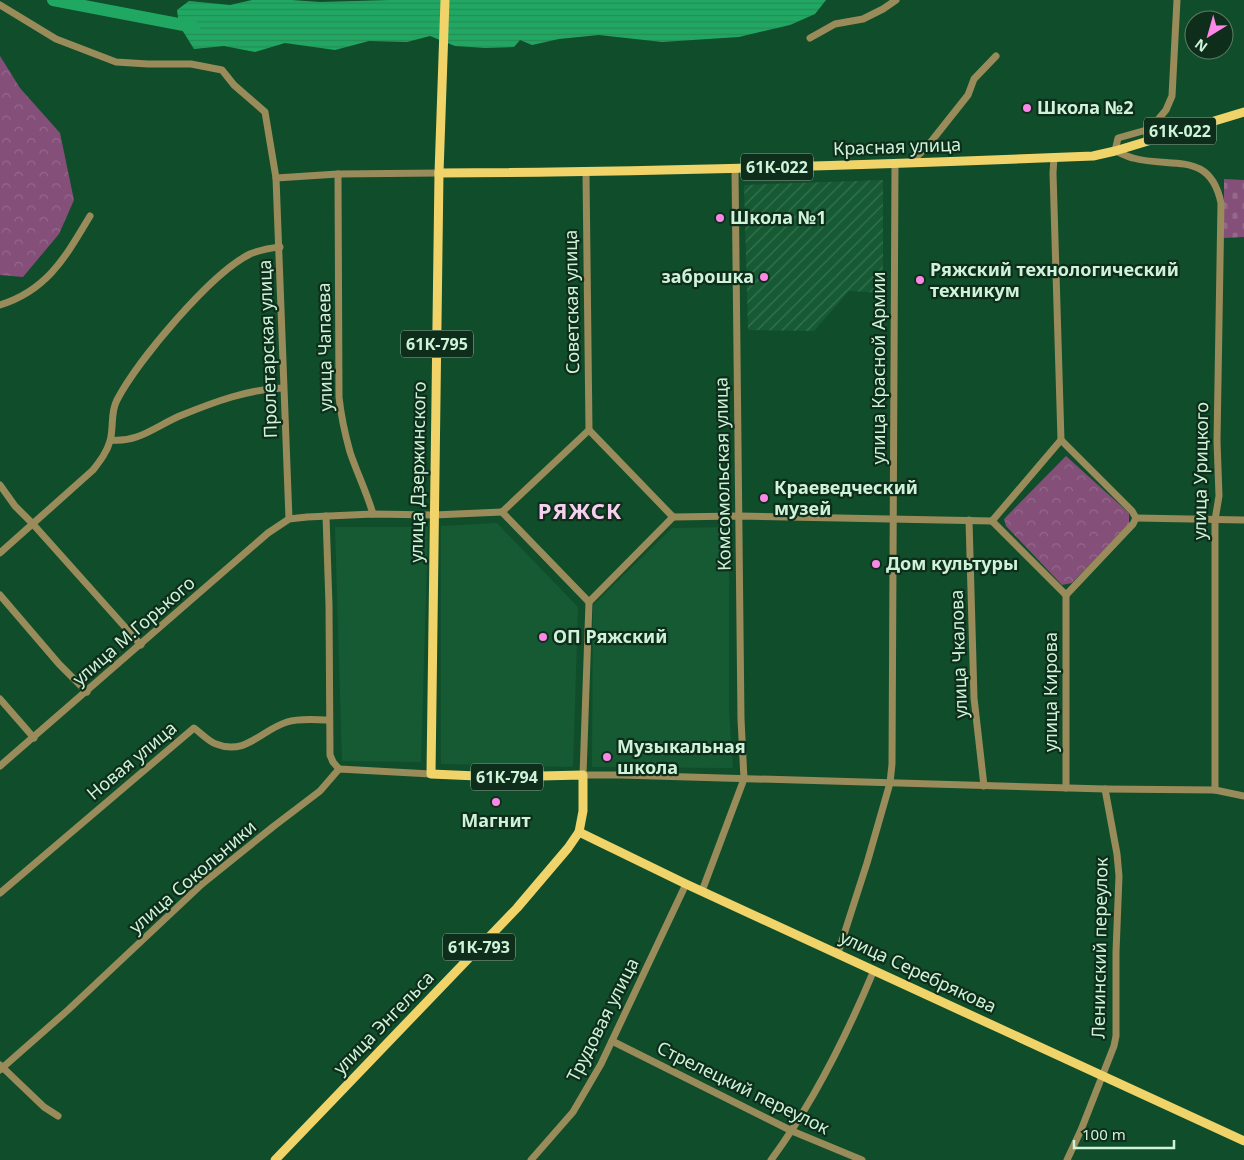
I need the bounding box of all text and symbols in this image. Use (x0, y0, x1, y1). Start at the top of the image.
north arrow (1184, 10, 1234, 60)
text: N (1191, 35, 1211, 57)
place label: Школа №2 (1037, 95, 1134, 119)
marker: Школа №2 (1021, 102, 1033, 114)
road number: 61К-022 (1144, 118, 1216, 144)
street label: Красная улица (832, 132, 961, 160)
road number: 61К-022 (741, 154, 813, 180)
place label: Школа №1 (730, 205, 827, 229)
marker: Школа №1 (714, 212, 726, 224)
street label: Советская улица (558, 230, 584, 374)
place label: Ряжский технологический техникум (930, 257, 1179, 302)
street label: Пролетарская улица (252, 259, 282, 439)
place label: заброшка (662, 264, 754, 288)
marker: заброшка (758, 271, 770, 283)
street label: улица Красной Армии (866, 272, 890, 465)
marker: Ряжский технологический техникум (914, 274, 926, 286)
street label: улица Чапаева (311, 282, 337, 412)
road number: 61К-795 (401, 330, 473, 358)
street label: Комсомольская улица (708, 377, 736, 571)
street label: улица Дзержинского (403, 381, 431, 563)
street label: улица Урицкого (1187, 402, 1213, 540)
place label: Краеведческий музей (774, 475, 918, 520)
marker: Краеведческий музей (758, 492, 770, 504)
district label: РЯЖСК (538, 495, 622, 525)
place label: Дом культуры (886, 551, 1018, 575)
marker: Дом культуры (870, 558, 882, 570)
street label: улица М.Горького (67, 570, 200, 690)
street label: улица Чкалова (944, 589, 972, 719)
place label: ОП Ряжский (553, 624, 667, 648)
marker: ОП Ряжский (537, 631, 549, 643)
street label: улица Кирова (1038, 632, 1062, 752)
street label: Новая улица (81, 716, 181, 805)
place label: Музыкальная школа (617, 734, 746, 779)
marker: Музыкальная школа (601, 751, 613, 763)
road number: 61К-794 (471, 764, 543, 790)
marker: Магнит (490, 796, 502, 808)
place label: Магнит (461, 808, 531, 832)
street label: улица Сокольники (124, 814, 261, 938)
street label: Ленинский переулок (1085, 857, 1113, 1039)
street label: улица Серебрякова (836, 924, 1001, 1018)
road number: 61К-793 (443, 934, 515, 960)
street label: Трудовая улица (561, 954, 644, 1086)
street label: улица Энгельса (328, 965, 439, 1079)
street label: Стрелецкий переулок (653, 1035, 834, 1140)
scale bar (1074, 1118, 1174, 1150)
text: 100 m (1082, 1124, 1126, 1144)

